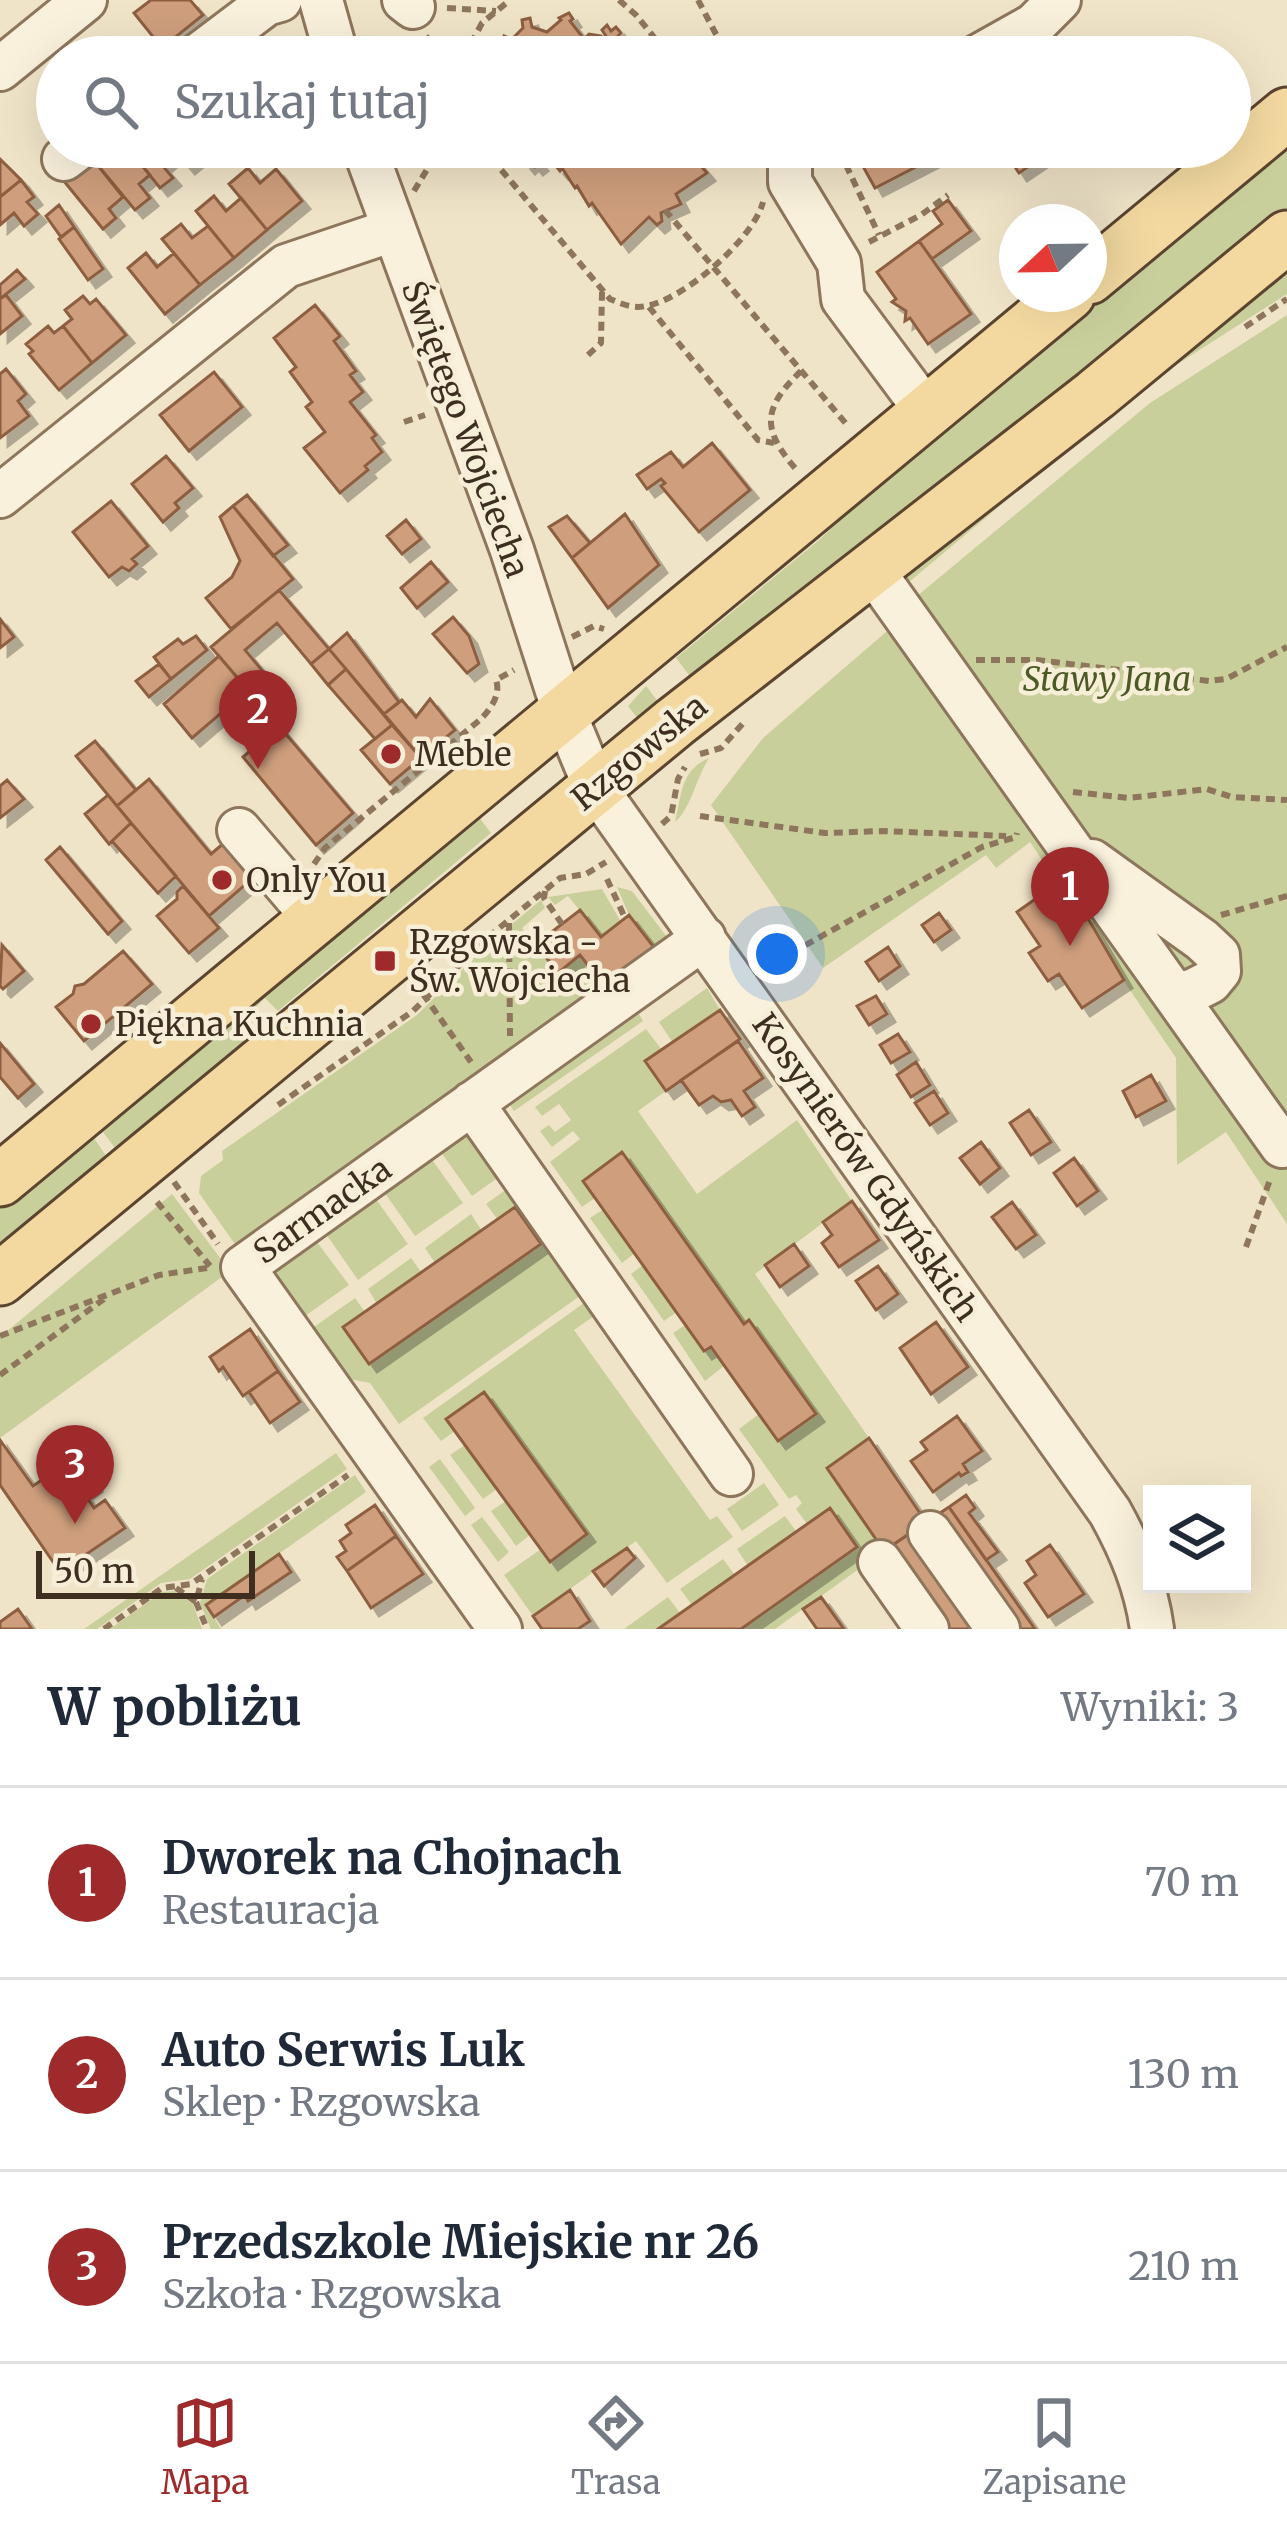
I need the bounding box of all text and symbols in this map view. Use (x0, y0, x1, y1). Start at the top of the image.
search box (36, 36, 1251, 168)
icon: search (78, 69, 144, 135)
text: Szukaj tutaj (174, 74, 430, 130)
north arrow (999, 204, 1107, 312)
street label: Świętego Wojciecha (393, 275, 539, 583)
park label: Stawy Jana (1023, 659, 1191, 700)
pin: 2 (219, 670, 297, 769)
street label: Rzgowska (563, 685, 715, 819)
place label: Meble (415, 734, 511, 775)
marker: Meble (378, 741, 404, 767)
pin: 1 (1031, 847, 1109, 946)
place label: Only You (246, 860, 387, 901)
marker: Only You (209, 867, 235, 893)
place label: Rzgowska - Św. Wojciecha (409, 922, 630, 1001)
your location (747, 924, 807, 984)
marker: Rzgowska - Św. Wojciecha (372, 948, 398, 974)
place label: Piękna Kuchnia (115, 1004, 364, 1045)
street label: Kosynierów Gdyńskich (744, 1005, 988, 1329)
marker: Piękna Kuchnia (78, 1011, 104, 1037)
street label: Sarmacka (246, 1148, 399, 1273)
pin: 3 (36, 1425, 114, 1524)
map controls (1143, 1485, 1251, 1593)
button: layers (1143, 1485, 1251, 1593)
scale bar (36, 1545, 255, 1598)
text: 50 m (54, 1551, 135, 1592)
text: W pobliżu (48, 1675, 302, 1739)
text: Wyniki: 3 (1061, 1683, 1239, 1732)
text: Dworek na Chojnach (162, 1830, 622, 1886)
text: 1 (78, 1858, 96, 1907)
text: 70 m (1145, 1858, 1239, 1907)
text: Restauracja (162, 1886, 379, 1935)
text: Auto Serwis Luk (162, 2022, 525, 2078)
text: 2 (76, 2050, 98, 2099)
text: 130 m (1127, 2050, 1239, 2099)
text: Sklep · Rzgowska (162, 2078, 480, 2127)
text: Przedszkole Miejskie nr 26 (162, 2214, 759, 2270)
text: 3 (76, 2242, 98, 2291)
text: 210 m (1128, 2242, 1239, 2291)
text: Szkoła · Rzgowska (162, 2270, 501, 2319)
tab: Mapa (161, 2390, 249, 2503)
tab: Trasa (571, 2390, 661, 2503)
tab: Zapisane (982, 2390, 1126, 2503)

